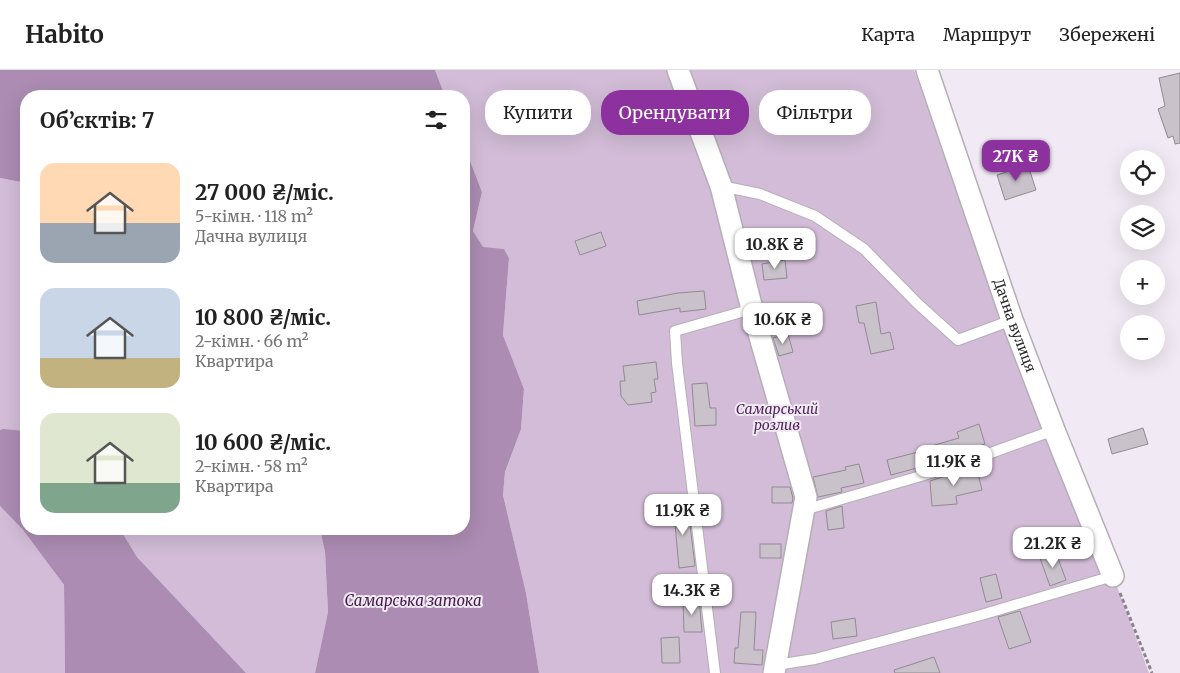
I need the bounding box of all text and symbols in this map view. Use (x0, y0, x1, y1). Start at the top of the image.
text: Habito (25, 19, 104, 50)
text: Карта (861, 23, 915, 46)
text: Маршрут (943, 23, 1031, 46)
text: Збережені (1059, 23, 1155, 46)
chip: Купити (485, 90, 591, 135)
chip: Орендувати (601, 90, 749, 135)
chip: Фільтри (759, 90, 871, 135)
icon: filters (422, 106, 450, 134)
text: Об’єктів: 7 (40, 107, 154, 134)
pin: 27K ₴ (981, 140, 1051, 182)
text: 27K ₴ (993, 146, 1039, 166)
map controls (1120, 150, 1165, 360)
button: locate (1120, 150, 1165, 195)
text: 27 000 ₴/міс. (195, 179, 334, 206)
icon: home (80, 183, 140, 243)
button: layers (1120, 205, 1165, 250)
text: 5-кімн. · 118 m² (195, 206, 313, 226)
text: Дачна вулиця (195, 226, 307, 246)
pin: 10.8K ₴ (729, 228, 821, 270)
text: 10.8K ₴ (746, 234, 804, 254)
button: + (1120, 260, 1165, 305)
street label: Дачна вулиця (990, 276, 1040, 375)
pin: 10.6K ₴ (737, 302, 829, 345)
text: 10 800 ₴/міс. (195, 304, 331, 331)
icon: home (80, 308, 140, 368)
text: 10.6K ₴ (754, 309, 812, 329)
button: − (1120, 315, 1165, 360)
text: 2-кімн. · 66 m² (195, 331, 309, 351)
text: Квартира (195, 351, 274, 371)
park label: Самарський розлив (736, 400, 818, 434)
text: 10 600 ₴/міс. (195, 429, 331, 456)
icon: home (80, 433, 140, 493)
pin: 11.9K ₴ (908, 444, 1000, 487)
text: 11.9K ₴ (926, 451, 982, 471)
text: 2-кімн. · 58 m² (195, 456, 308, 476)
text: Квартира (195, 476, 274, 496)
pin: 11.9K ₴ (637, 494, 729, 536)
text: 11.9K ₴ (655, 500, 711, 520)
pin: 21.2K ₴ (1007, 526, 1099, 569)
text: 21.2K ₴ (1024, 533, 1082, 553)
pin: 14.3K ₴ (646, 574, 738, 616)
text: 14.3K ₴ (663, 580, 721, 600)
water label: Самарська затока (344, 591, 482, 610)

